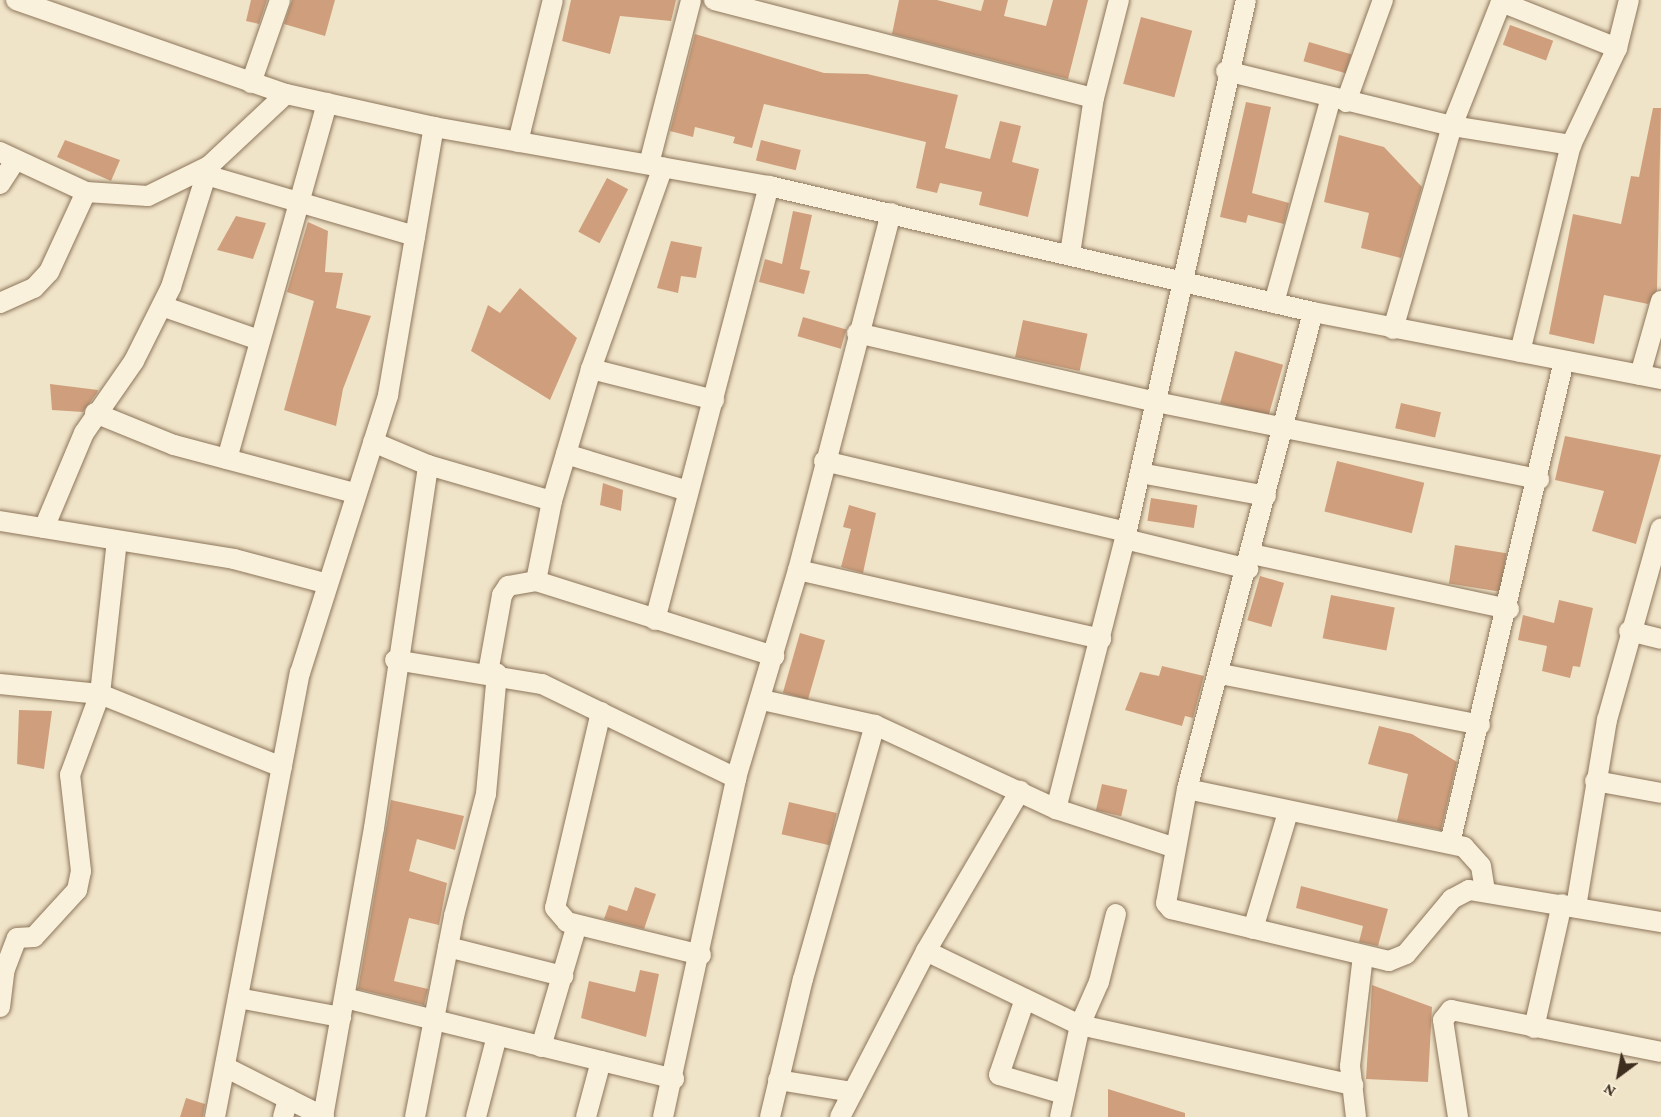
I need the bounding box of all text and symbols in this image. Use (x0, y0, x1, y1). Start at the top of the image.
north arrow (1589, 1045, 1649, 1105)
text: N (1600, 1081, 1618, 1101)

